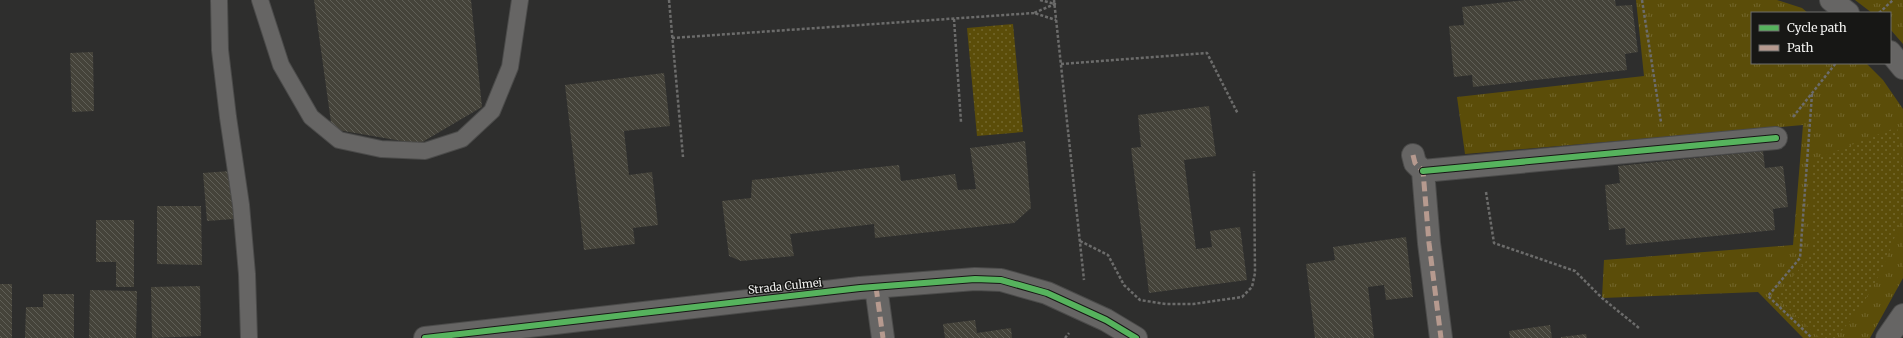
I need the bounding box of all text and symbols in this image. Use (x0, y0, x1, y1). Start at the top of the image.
legend (1751, 12, 1891, 64)
text: Cycle path (1787, 20, 1847, 35)
text: Path (1787, 40, 1813, 55)
street label: Strada Culmei (747, 275, 823, 297)

